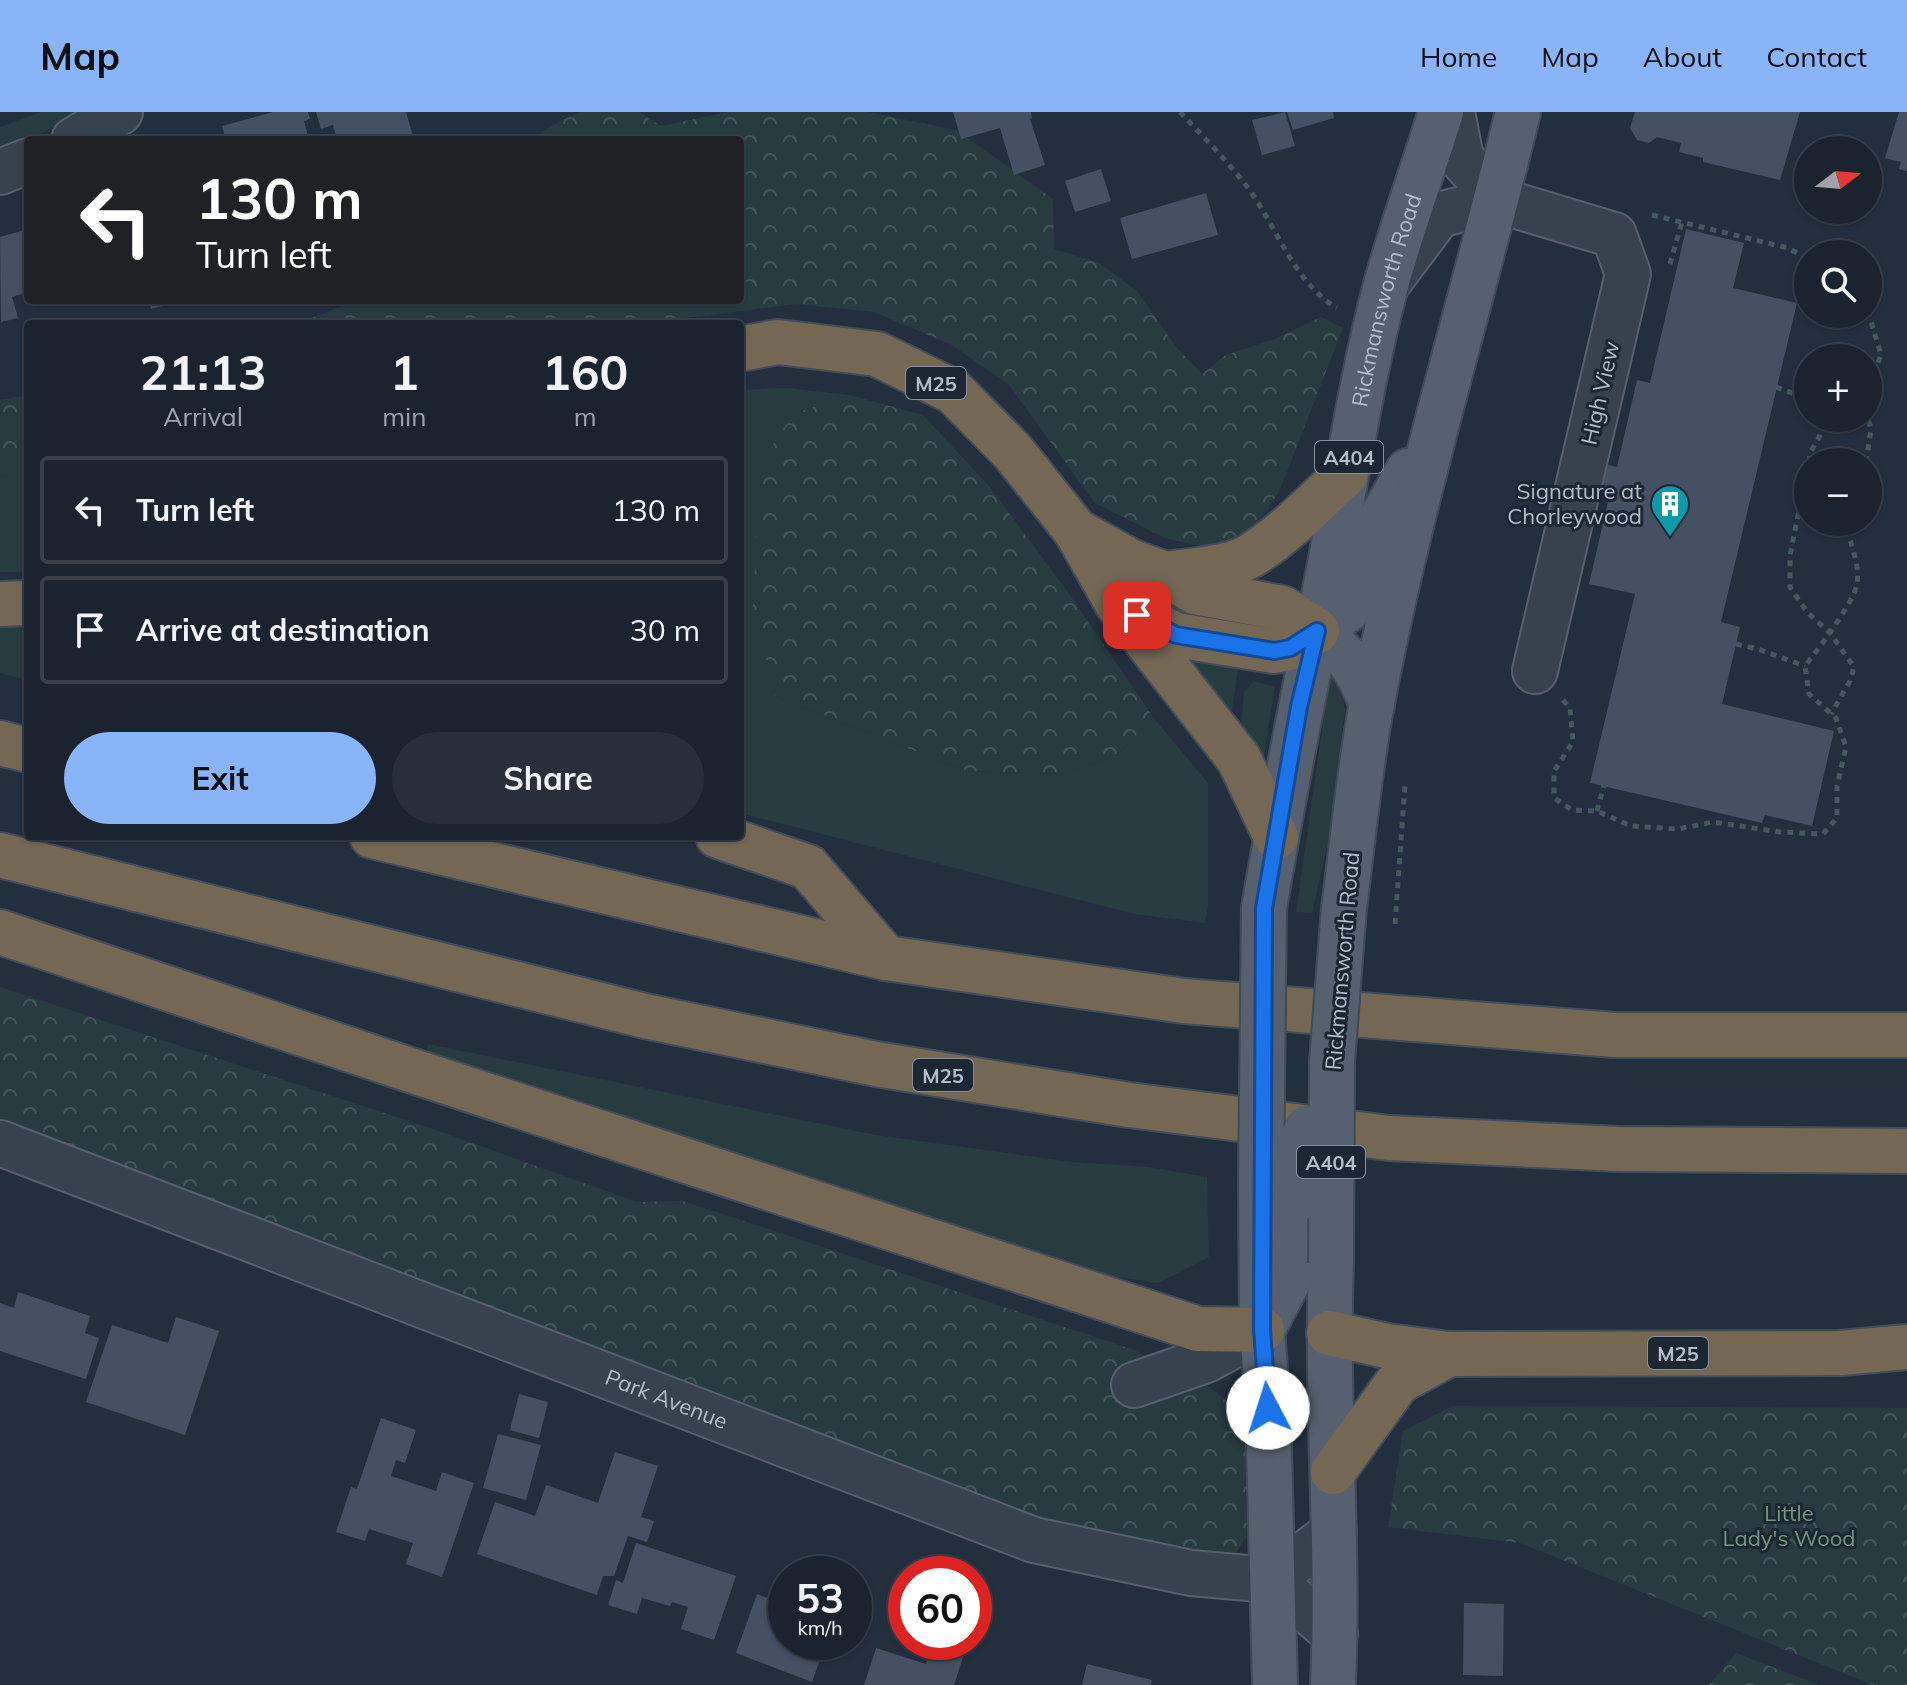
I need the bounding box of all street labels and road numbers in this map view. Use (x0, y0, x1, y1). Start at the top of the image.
street label: Rickmansworth Road (1345, 190, 1427, 409)
street label: High View (1574, 338, 1626, 448)
road number: M25 (906, 367, 966, 399)
road number: A404 (1315, 441, 1383, 473)
street label: Rickmansworth Road (1319, 851, 1365, 1071)
road number: M25 (913, 1059, 973, 1091)
road number: A404 (1297, 1146, 1365, 1178)
road number: M25 (1648, 1337, 1708, 1369)
street label: Park Avenue (601, 1363, 732, 1435)

